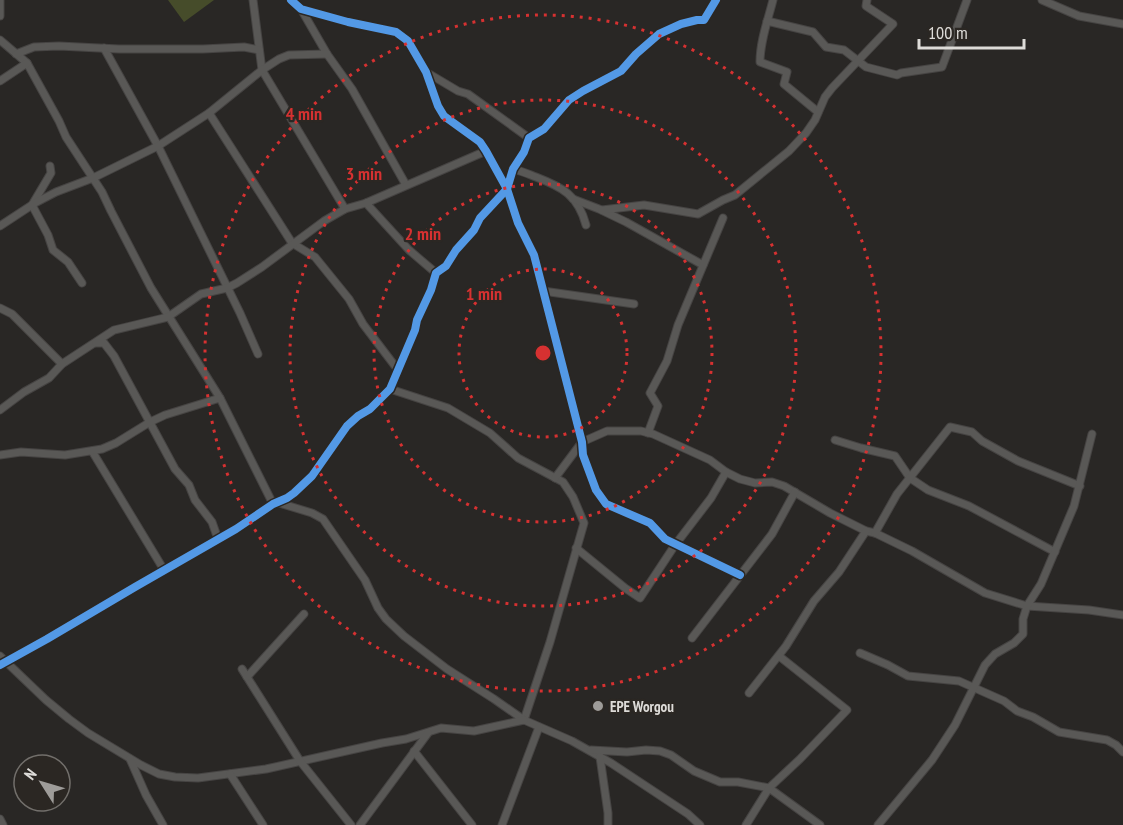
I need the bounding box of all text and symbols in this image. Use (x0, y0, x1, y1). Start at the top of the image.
scale bar (919, 12, 1024, 50)
text: 100 m (928, 21, 968, 44)
text: 4 min (286, 102, 322, 125)
text: 3 min (346, 162, 382, 185)
text: 2 min (405, 222, 441, 245)
text: 1 min (466, 282, 502, 305)
centre of rings (533, 343, 553, 363)
place label: EPE Worgou (610, 697, 674, 716)
marker: EPE Worgou (591, 699, 605, 713)
north arrow (12, 753, 72, 813)
text: N (19, 765, 41, 783)

